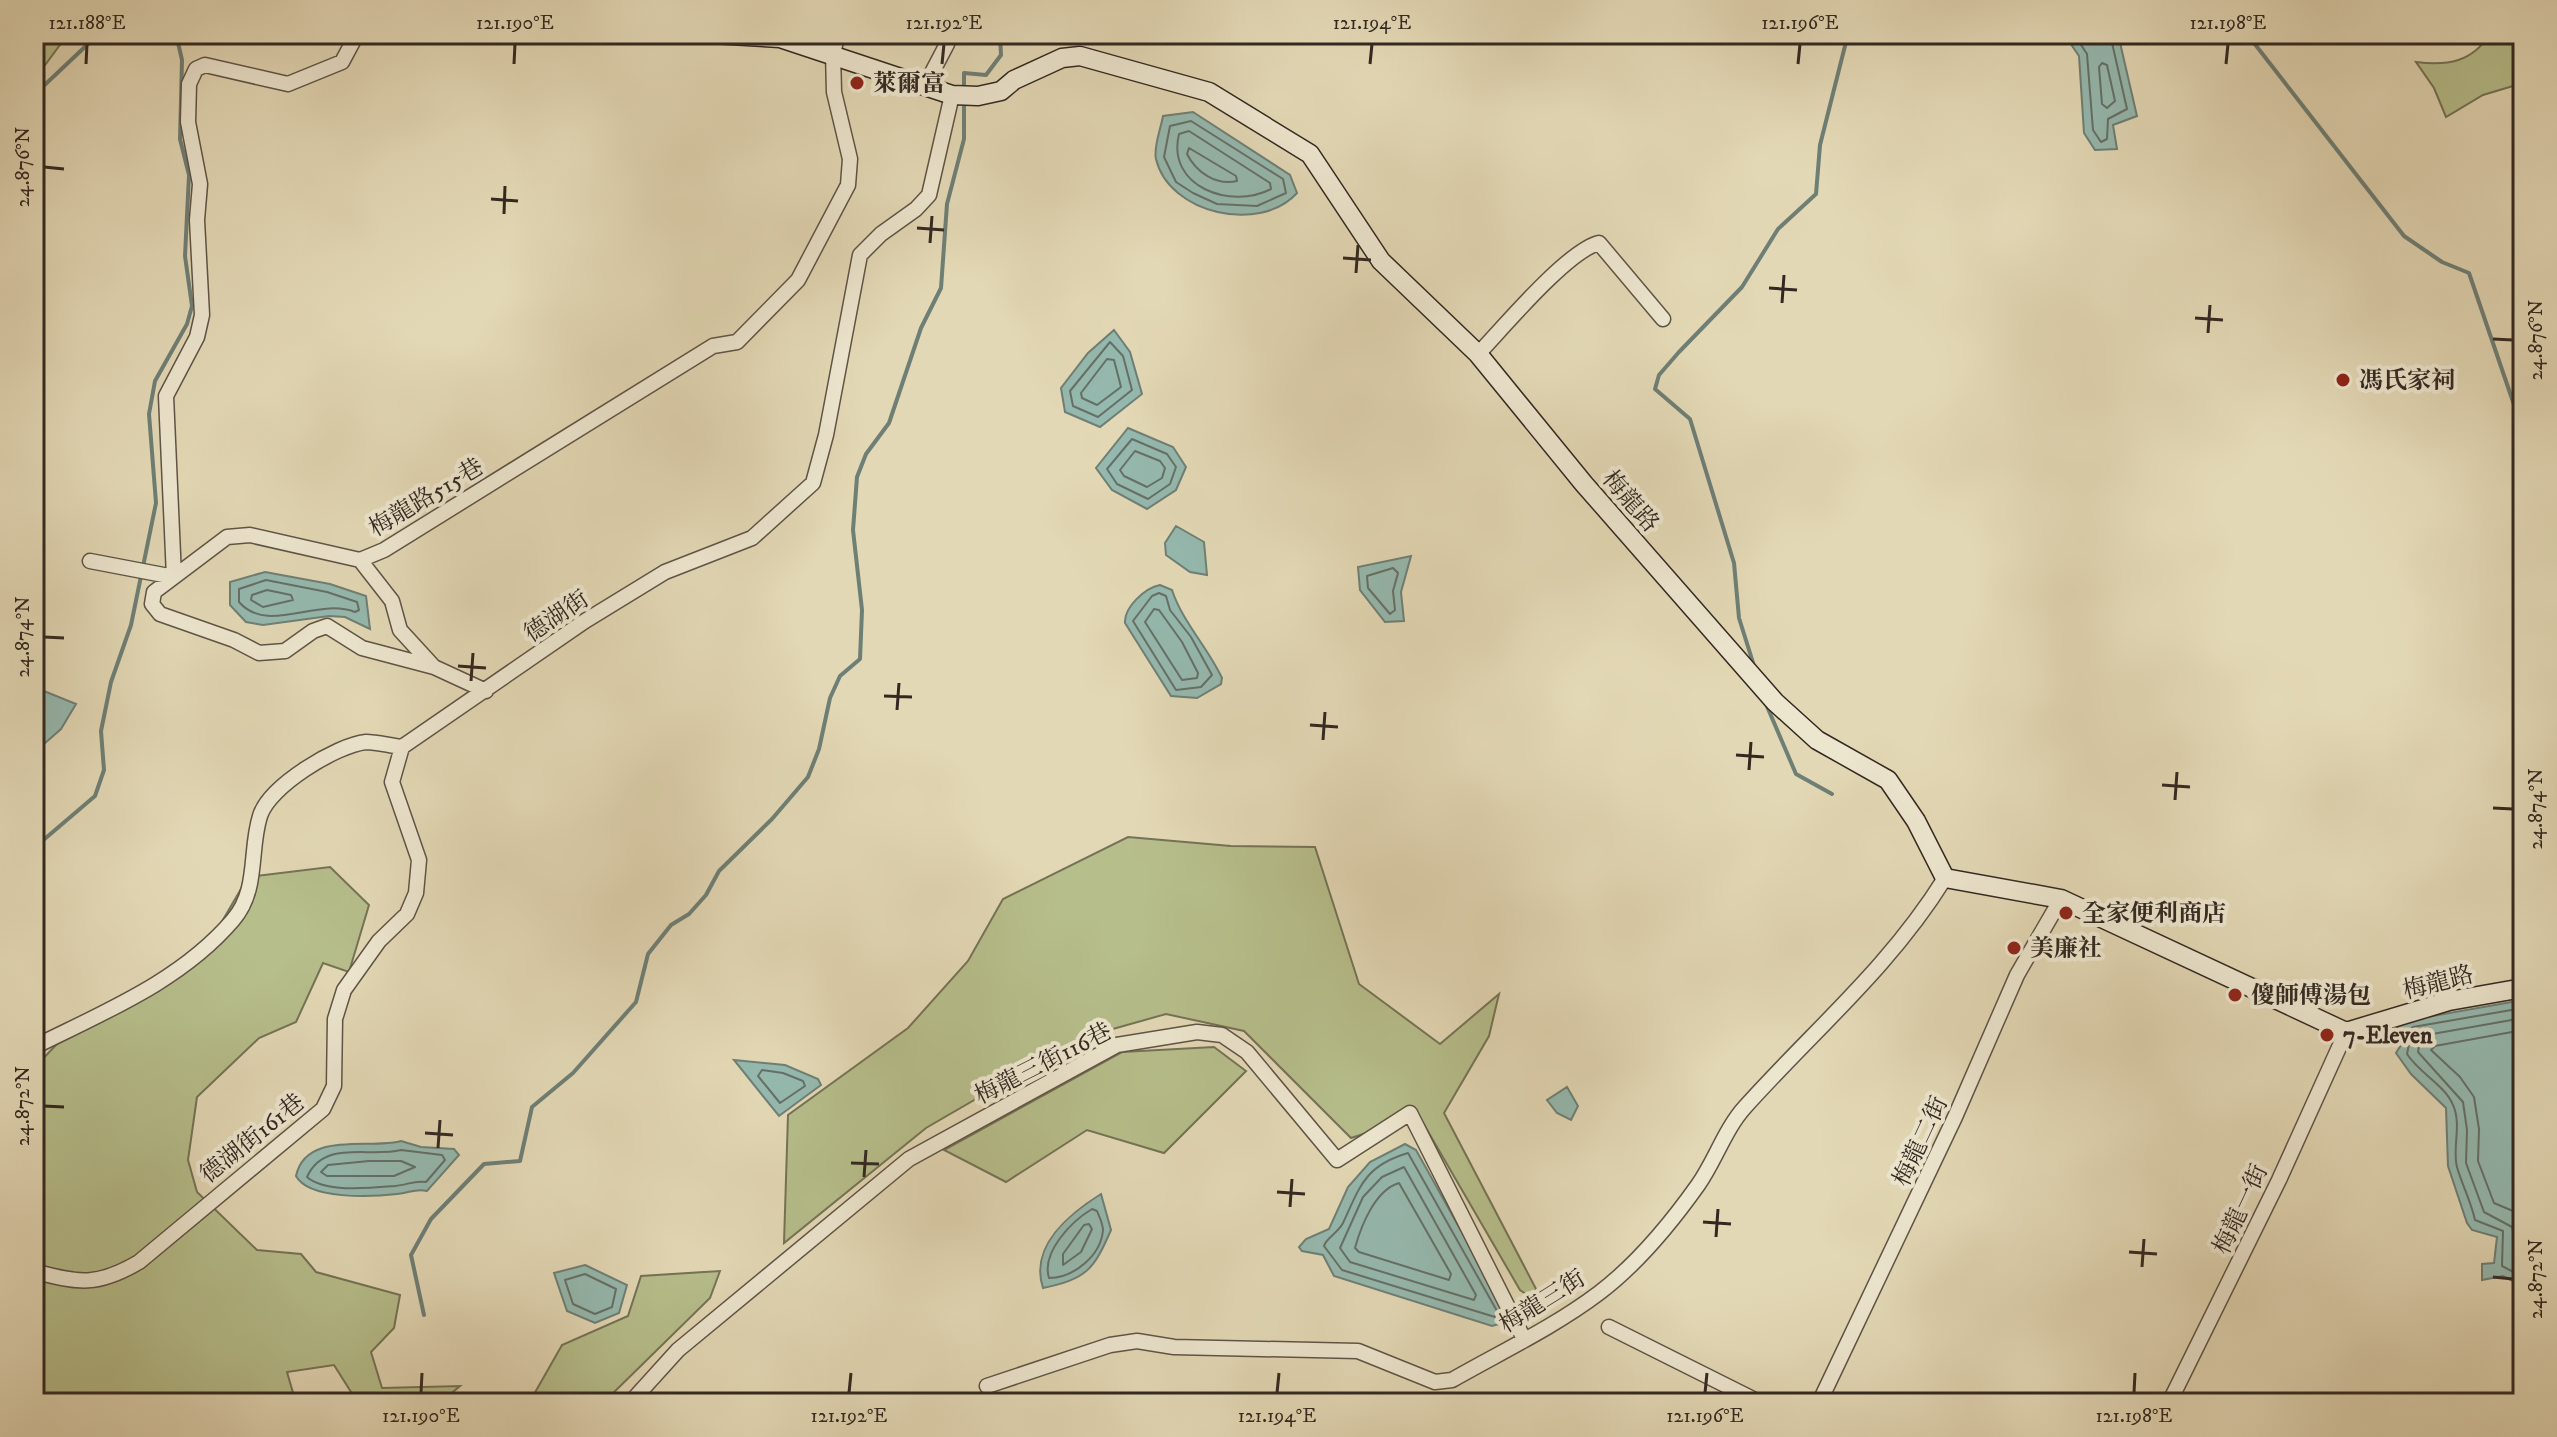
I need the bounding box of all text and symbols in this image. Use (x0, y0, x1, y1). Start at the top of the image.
text: 121.188°E (48, 11, 126, 36)
text: 121.190°E (476, 11, 554, 36)
text: 121.192°E (906, 11, 982, 36)
text: 121.194°E (1333, 11, 1411, 36)
text: 121.196°E (1761, 11, 1839, 36)
text: 121.198°E (2189, 11, 2267, 36)
place label: 萊爾富 (873, 69, 945, 99)
marker: 萊爾富 (848, 74, 866, 92)
text: 24.876°N (11, 127, 36, 207)
text: 24.876°N (2524, 300, 2549, 380)
place label: 馮氏家祠 (2359, 366, 2455, 396)
marker: 馮氏家祠 (2334, 371, 2352, 389)
street label: 梅龍路515巷 (364, 452, 489, 544)
street label: 梅龍路 (1595, 465, 1665, 539)
street label: 德湖街 (518, 584, 595, 649)
text: 24.874°N (11, 596, 36, 678)
text: 24.874°N (2524, 768, 2549, 850)
place label: 全家便利商店 (2082, 899, 2226, 929)
marker: 全家便利商店 (2057, 904, 2075, 922)
place label: 美廉社 (2030, 934, 2102, 964)
marker: 美廉社 (2005, 939, 2023, 957)
street label: 梅龍路 (2400, 960, 2477, 1006)
place label: 傻師傅湯包 (2251, 981, 2371, 1011)
marker: 傻師傅湯包 (2226, 986, 2244, 1004)
street label: 梅龍三街116巷 (970, 1016, 1117, 1111)
place label: 7-Eleven (2343, 1021, 2433, 1051)
marker: 7-Eleven (2318, 1026, 2336, 1044)
text: 24.872°N (11, 1066, 36, 1146)
street label: 德湖街161巷 (194, 1088, 311, 1190)
street label: 梅龍二街 (1887, 1092, 1955, 1191)
street label: 梅龍一街 (2207, 1160, 2275, 1259)
text: 24.872°N (2524, 1239, 2549, 1319)
street label: 梅龍三街 (1494, 1264, 1591, 1340)
text: 121.190°E (382, 1404, 460, 1429)
text: 121.192°E (811, 1404, 887, 1429)
text: 121.194°E (1238, 1404, 1316, 1429)
text: 121.196°E (1666, 1404, 1744, 1429)
text: 121.198°E (2095, 1404, 2173, 1429)

